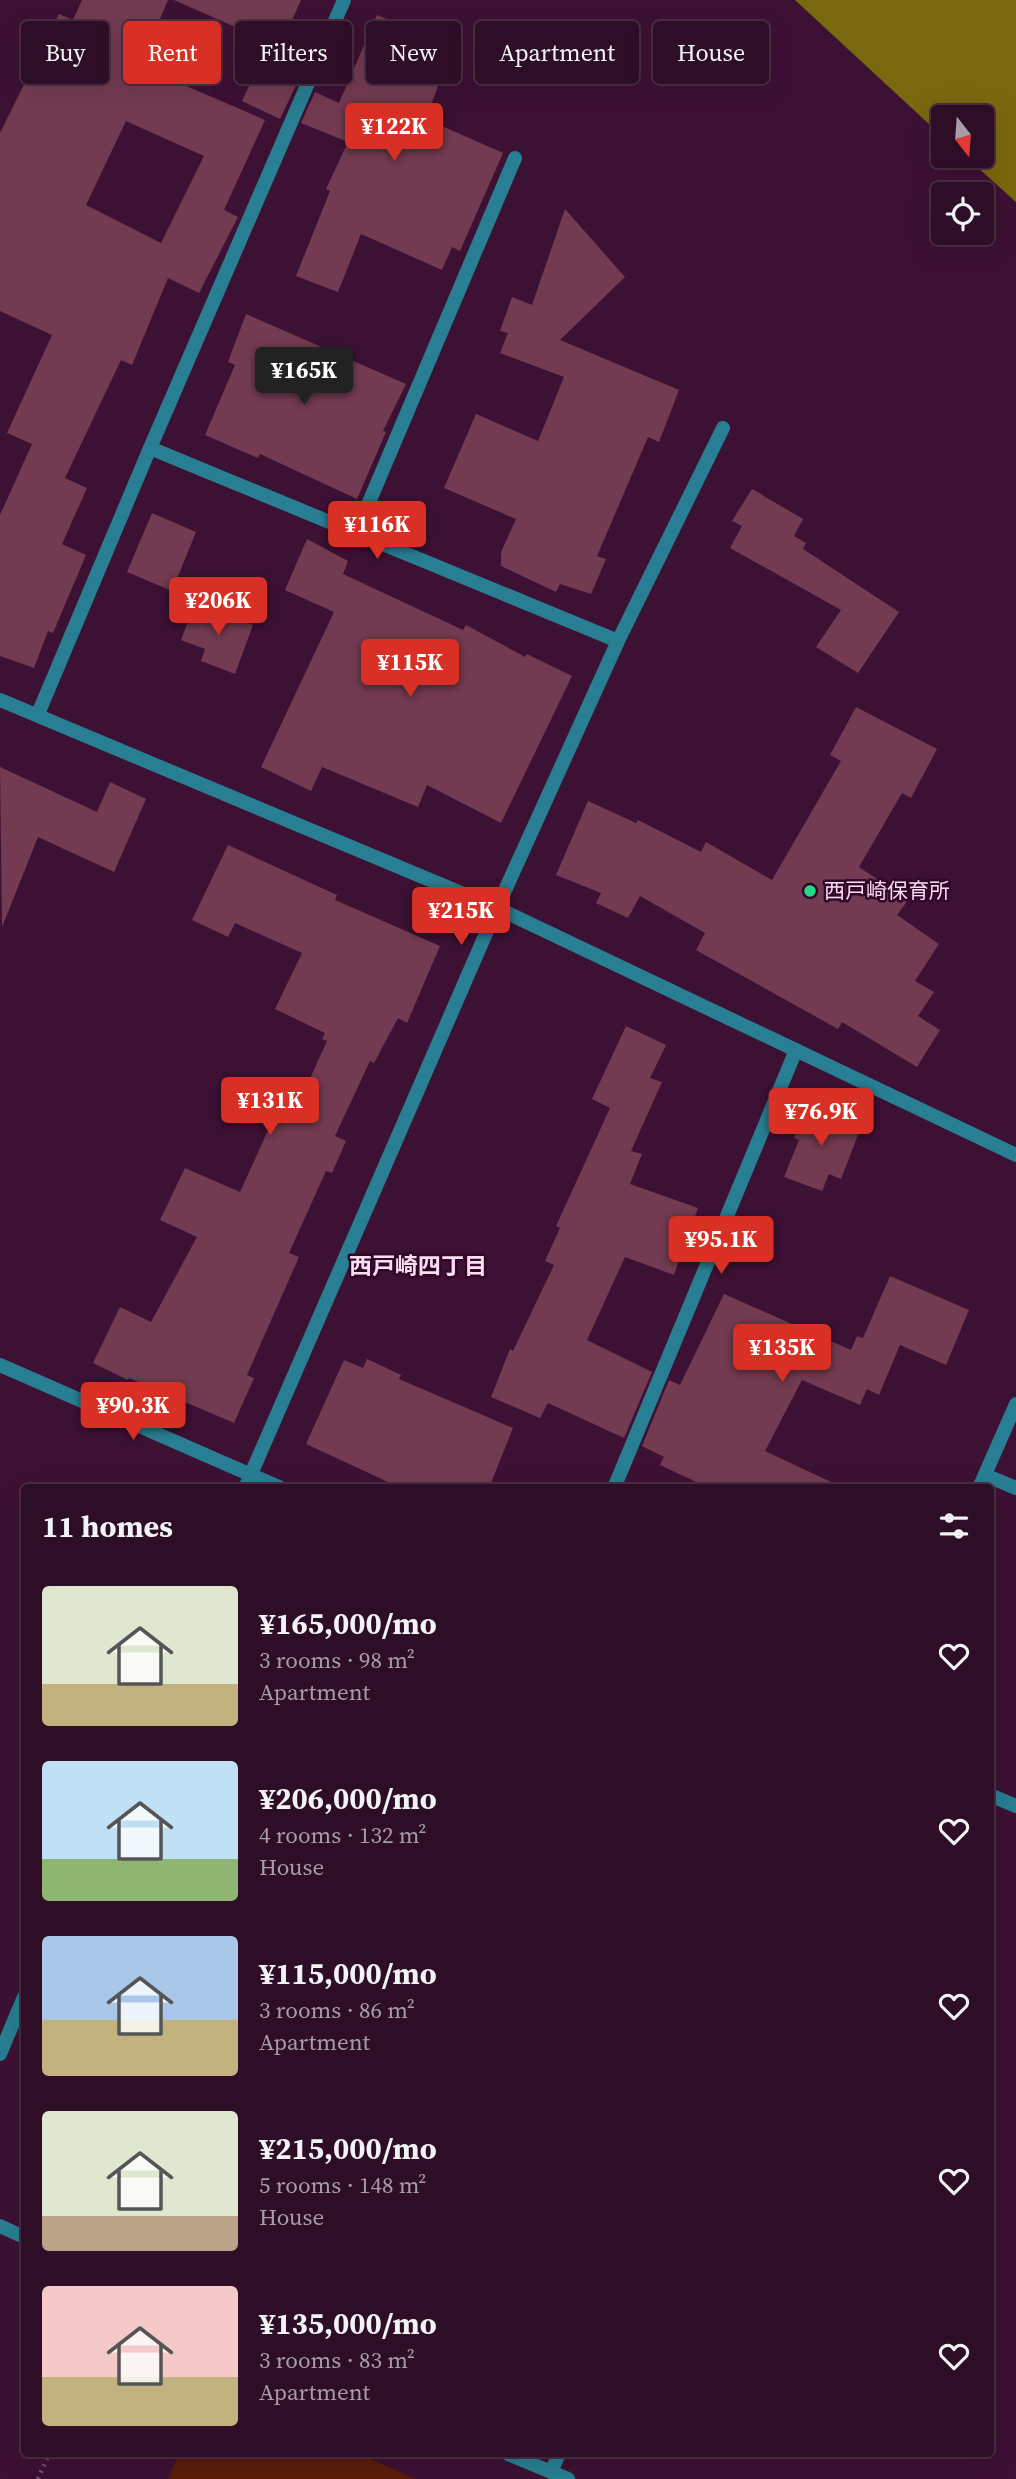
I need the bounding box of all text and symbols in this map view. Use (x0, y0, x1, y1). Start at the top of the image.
chip: Buy (21, 21, 109, 84)
chip: Rent (123, 21, 221, 84)
chip: Filters (235, 21, 352, 84)
chip: New (366, 21, 461, 84)
chip: Apartment (475, 21, 639, 84)
chip: House (653, 21, 769, 84)
pin: ¥122K (345, 104, 443, 163)
north arrow (931, 105, 994, 168)
map controls (931, 105, 994, 245)
text: ¥122K (361, 110, 427, 142)
button: locate (931, 182, 994, 245)
pin: ¥165K (255, 348, 353, 407)
text: ¥165K (271, 354, 337, 386)
pin: ¥116K (328, 502, 426, 561)
text: ¥116K (344, 508, 410, 540)
pin: ¥206K (169, 578, 267, 637)
text: ¥206K (185, 584, 251, 616)
pin: ¥115K (361, 640, 459, 699)
text: ¥115K (377, 646, 443, 678)
place label: 西戸崎保育所 (824, 876, 950, 905)
marker: 西戸崎保育所 (802, 883, 818, 899)
pin: ¥215K (412, 888, 510, 947)
text: ¥215K (428, 894, 494, 926)
pin: ¥131K (221, 1078, 319, 1137)
text: ¥131K (237, 1084, 303, 1116)
pin: ¥76.9K (764, 1088, 878, 1148)
text: ¥76.9K (785, 1095, 857, 1127)
pin: ¥95.1K (664, 1216, 778, 1276)
text: ¥95.1K (685, 1223, 757, 1255)
district label: 西戸崎四丁目 (349, 1250, 487, 1282)
pin: ¥135K (733, 1324, 831, 1384)
text: ¥135K (749, 1331, 815, 1363)
pin: ¥90.3K (76, 1382, 190, 1442)
text: ¥90.3K (97, 1389, 169, 1421)
text: 11 homes (42, 1506, 173, 1547)
icon: filters (935, 1507, 973, 1545)
text: ¥165,000/mo (259, 1603, 437, 1644)
icon: home (98, 1614, 182, 1698)
icon: heart (935, 1637, 973, 1675)
text: 3 rooms · 98 m² (259, 1644, 415, 1676)
text: Apartment (259, 1676, 370, 1708)
text: ¥206,000/mo (259, 1778, 437, 1819)
icon: home (98, 1789, 182, 1873)
icon: heart (935, 1812, 973, 1850)
text: 4 rooms · 132 m² (259, 1819, 426, 1851)
text: House (259, 1851, 324, 1883)
text: ¥115,000/mo (259, 1953, 437, 1994)
icon: home (98, 1964, 182, 2048)
icon: heart (935, 1987, 973, 2025)
text: 3 rooms · 86 m² (259, 1994, 415, 2026)
text: Apartment (259, 2026, 370, 2058)
text: ¥215,000/mo (259, 2128, 437, 2169)
icon: home (98, 2139, 182, 2223)
icon: heart (935, 2162, 973, 2200)
text: 5 rooms · 148 m² (259, 2169, 426, 2201)
text: House (259, 2201, 324, 2233)
text: ¥135,000/mo (259, 2303, 437, 2344)
icon: home (98, 2314, 182, 2398)
icon: heart (935, 2337, 973, 2375)
text: 3 rooms · 83 m² (259, 2344, 415, 2376)
text: Apartment (259, 2376, 370, 2408)

